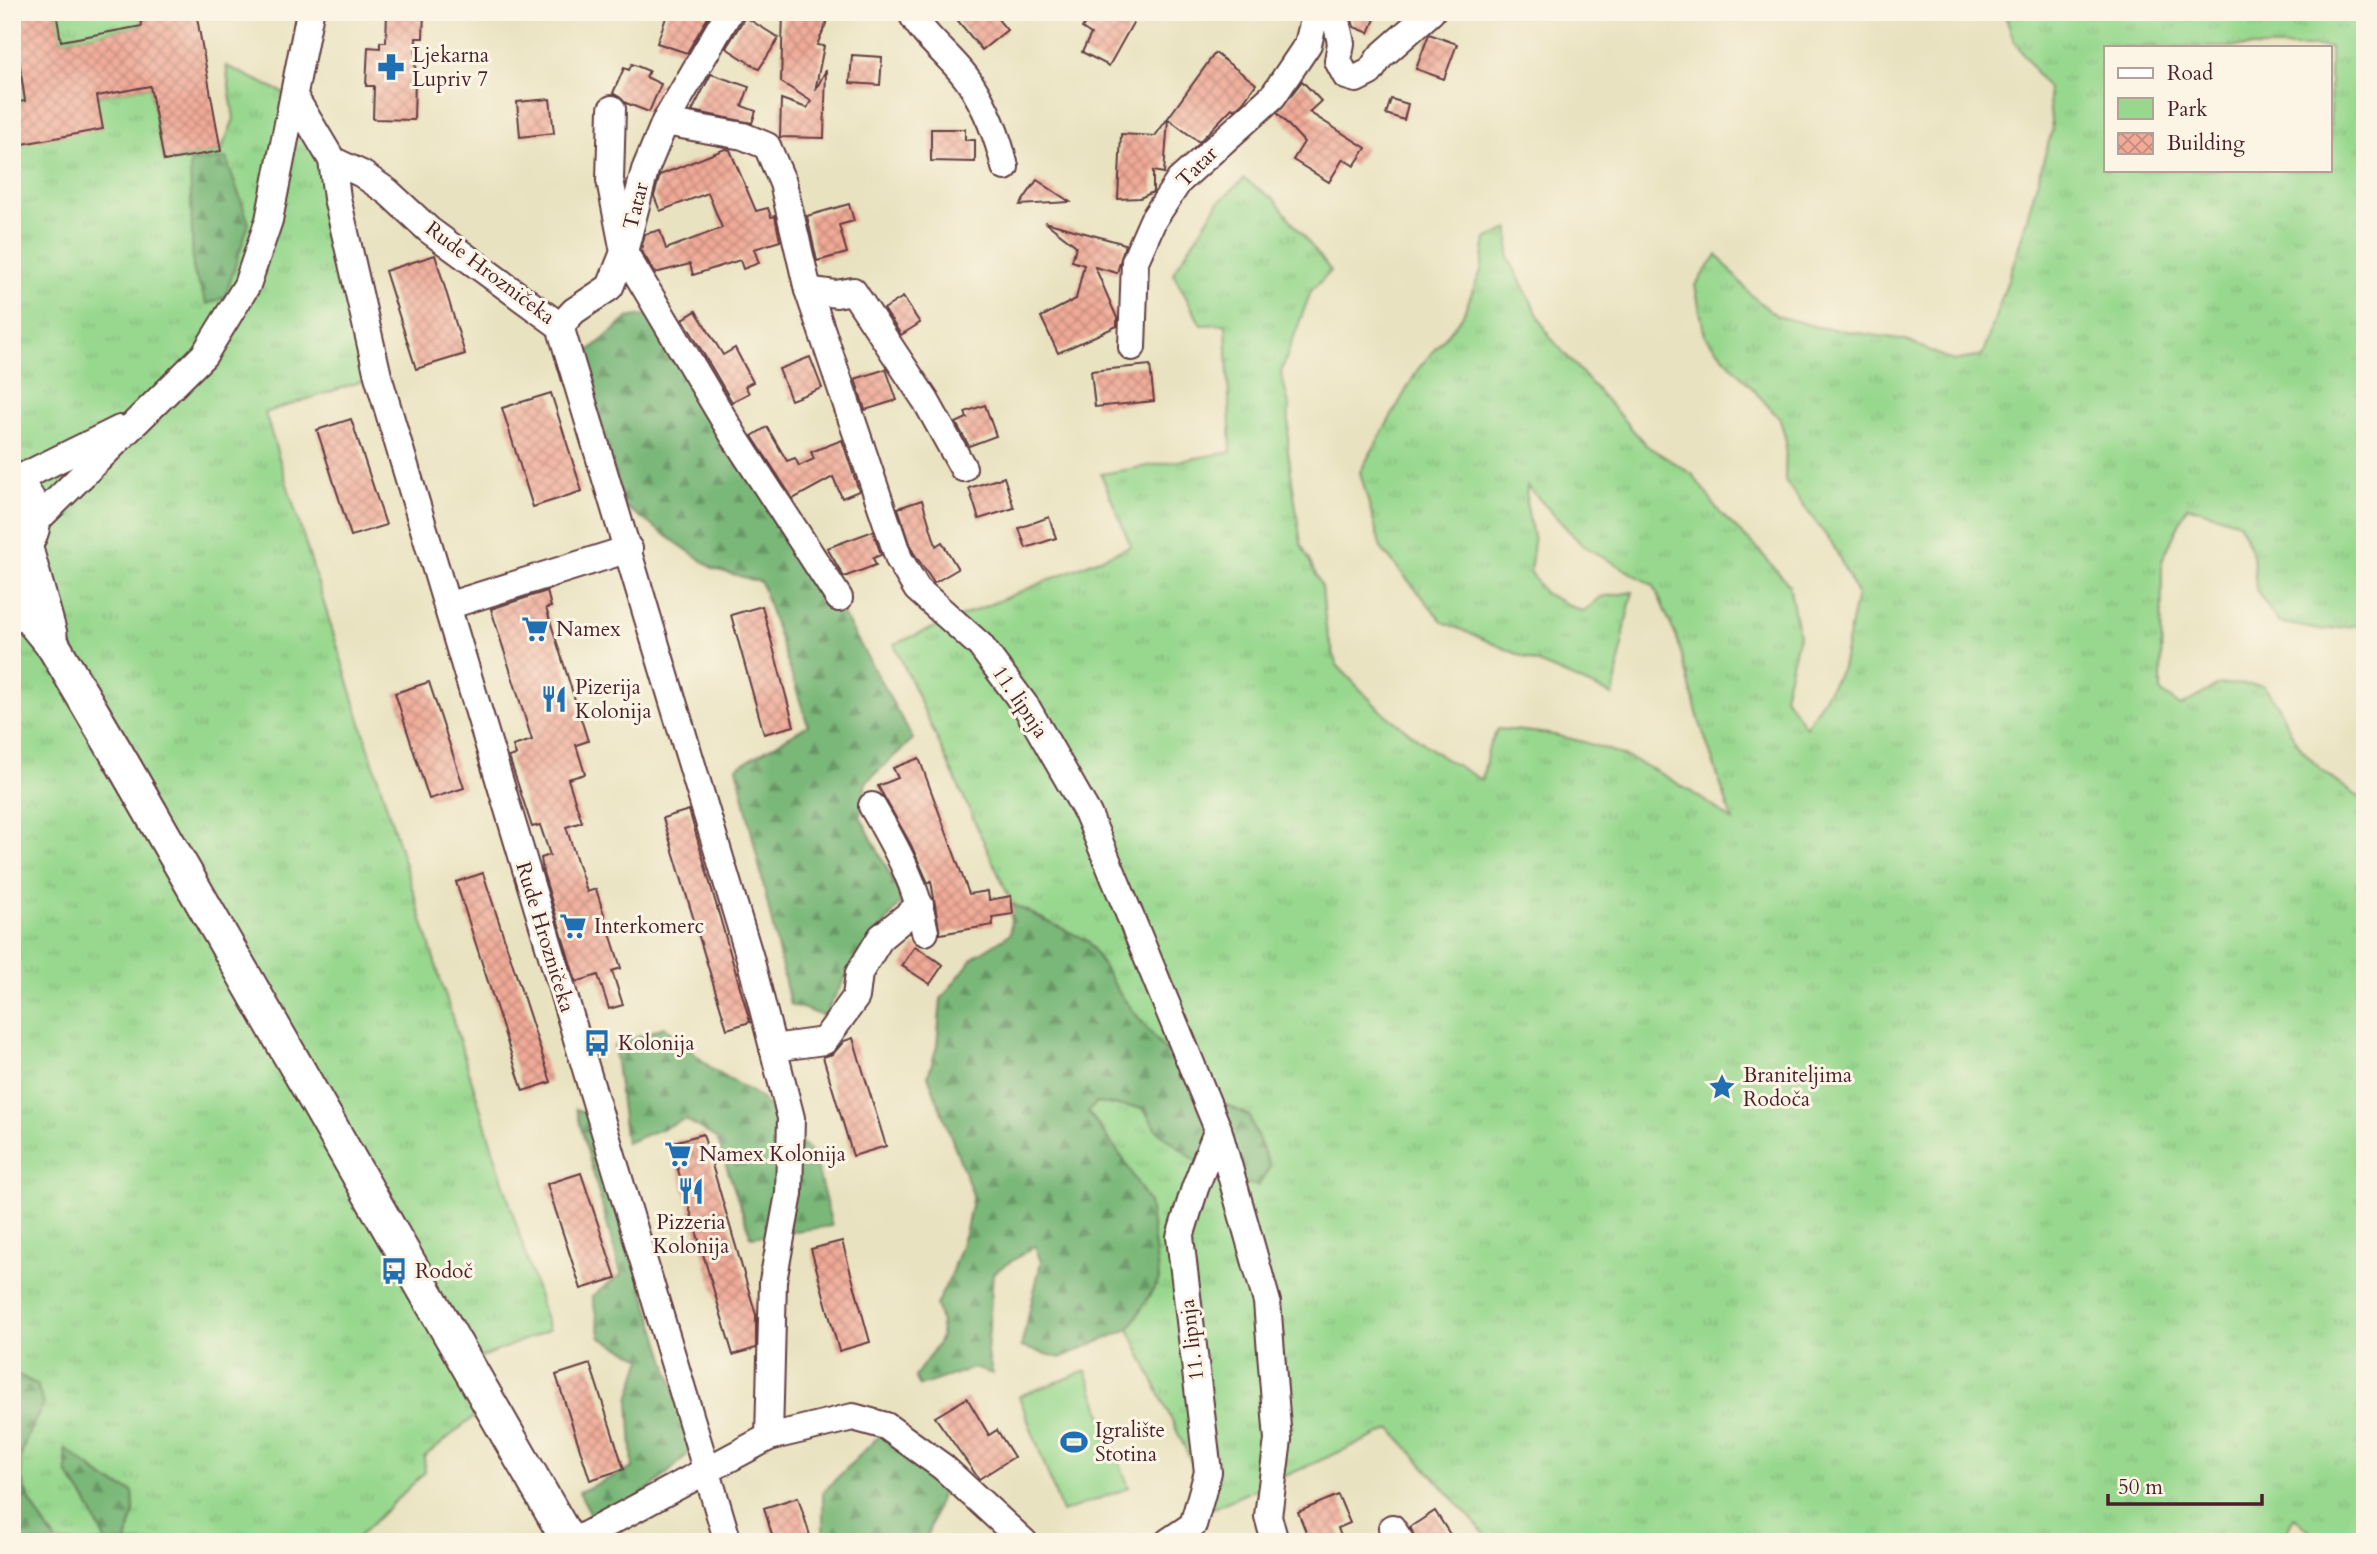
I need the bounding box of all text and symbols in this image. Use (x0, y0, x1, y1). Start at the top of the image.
place label: Ljekarna Lupriv 7 (412, 41, 489, 94)
legend (2104, 46, 2332, 172)
pharmacy icon: Ljekarna Lupriv 7 (376, 52, 406, 82)
text: Road (2167, 59, 2213, 88)
text: Park (2167, 95, 2208, 124)
text: Building (2167, 129, 2245, 158)
street label: Tatar (1170, 140, 1224, 194)
street label: Tatar (616, 179, 656, 233)
street label: Rude Hrozničeka (419, 215, 561, 331)
supermarket icon: Namex (520, 614, 550, 644)
place label: Namex (556, 615, 621, 644)
street label: 11. lipnja (985, 660, 1055, 744)
place label: Pizerija Kolonija (575, 673, 652, 726)
restaurant icon: Pizerija Kolonija (539, 684, 569, 714)
street label: Rude Hrozničeka (508, 858, 582, 1016)
supermarket icon: Interkomerc (558, 911, 588, 941)
place label: Interkomerc (594, 912, 704, 941)
bus stop icon: Kolonija (582, 1028, 612, 1058)
place label: Kolonija (618, 1029, 695, 1058)
place label: Braniteljima Rodoča (1743, 1061, 1852, 1114)
place icon: Braniteljima Rodoča (1707, 1072, 1737, 1102)
supermarket icon: Namex Kolonija (663, 1139, 693, 1169)
place label: Namex Kolonija (699, 1140, 846, 1169)
restaurant icon: Pizzeria Kolonija (676, 1176, 706, 1206)
place label: Pizzeria Kolonija (653, 1208, 729, 1261)
bus stop icon: Rodoč (379, 1256, 409, 1286)
place label: Rodoč (415, 1257, 473, 1286)
street label: 11. lipnja (1173, 1298, 1211, 1382)
place label: Igralište Stotina (1095, 1416, 1165, 1469)
sports icon: Igralište Stotina (1059, 1427, 1089, 1457)
scale bar (2108, 1463, 2262, 1507)
text: 50 m (2118, 1473, 2163, 1502)

